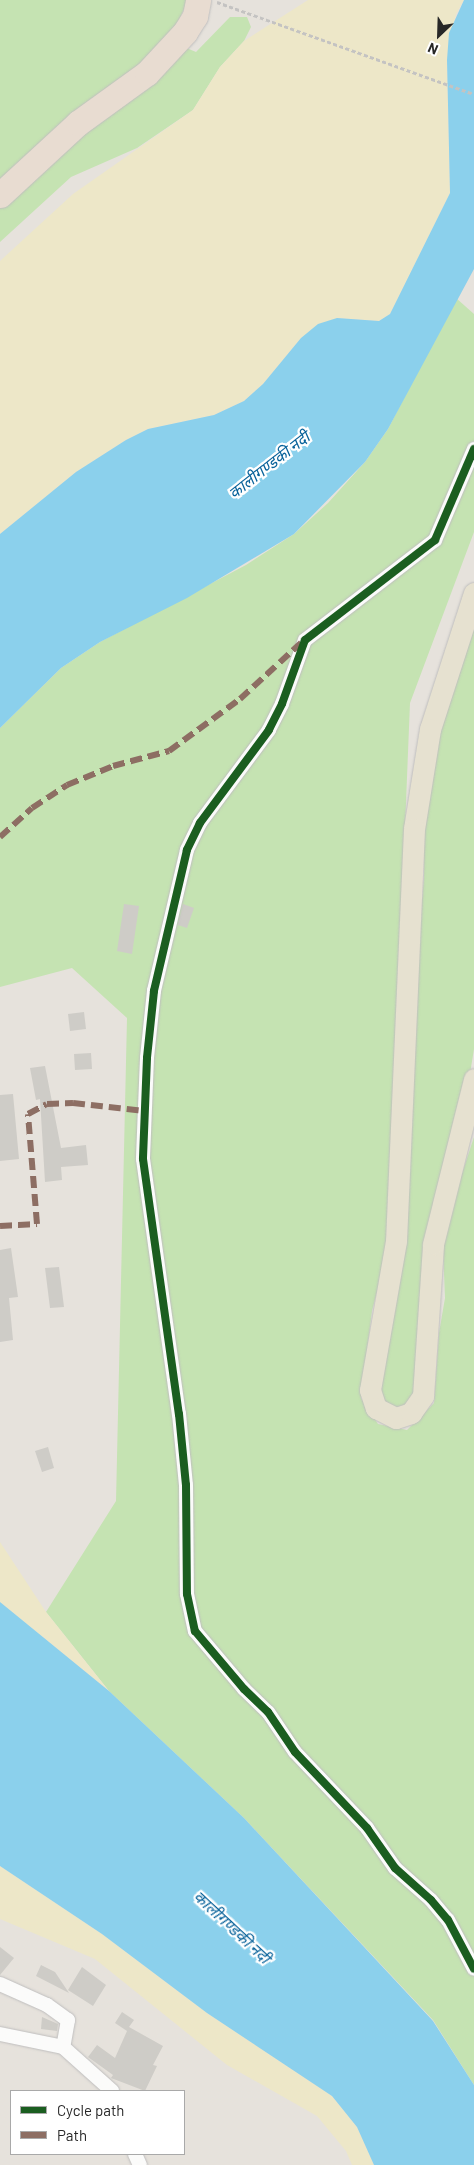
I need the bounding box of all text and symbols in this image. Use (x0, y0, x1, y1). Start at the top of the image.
north arrow (414, 10, 464, 60)
text: N (425, 40, 440, 59)
water label: कालीगण्डकी नदी (225, 427, 313, 503)
water label: कालीगण्डकी नदी (190, 1887, 274, 1967)
legend (10, 2090, 185, 2155)
text: Cycle path (57, 2101, 124, 2119)
text: Path (57, 2126, 87, 2144)

